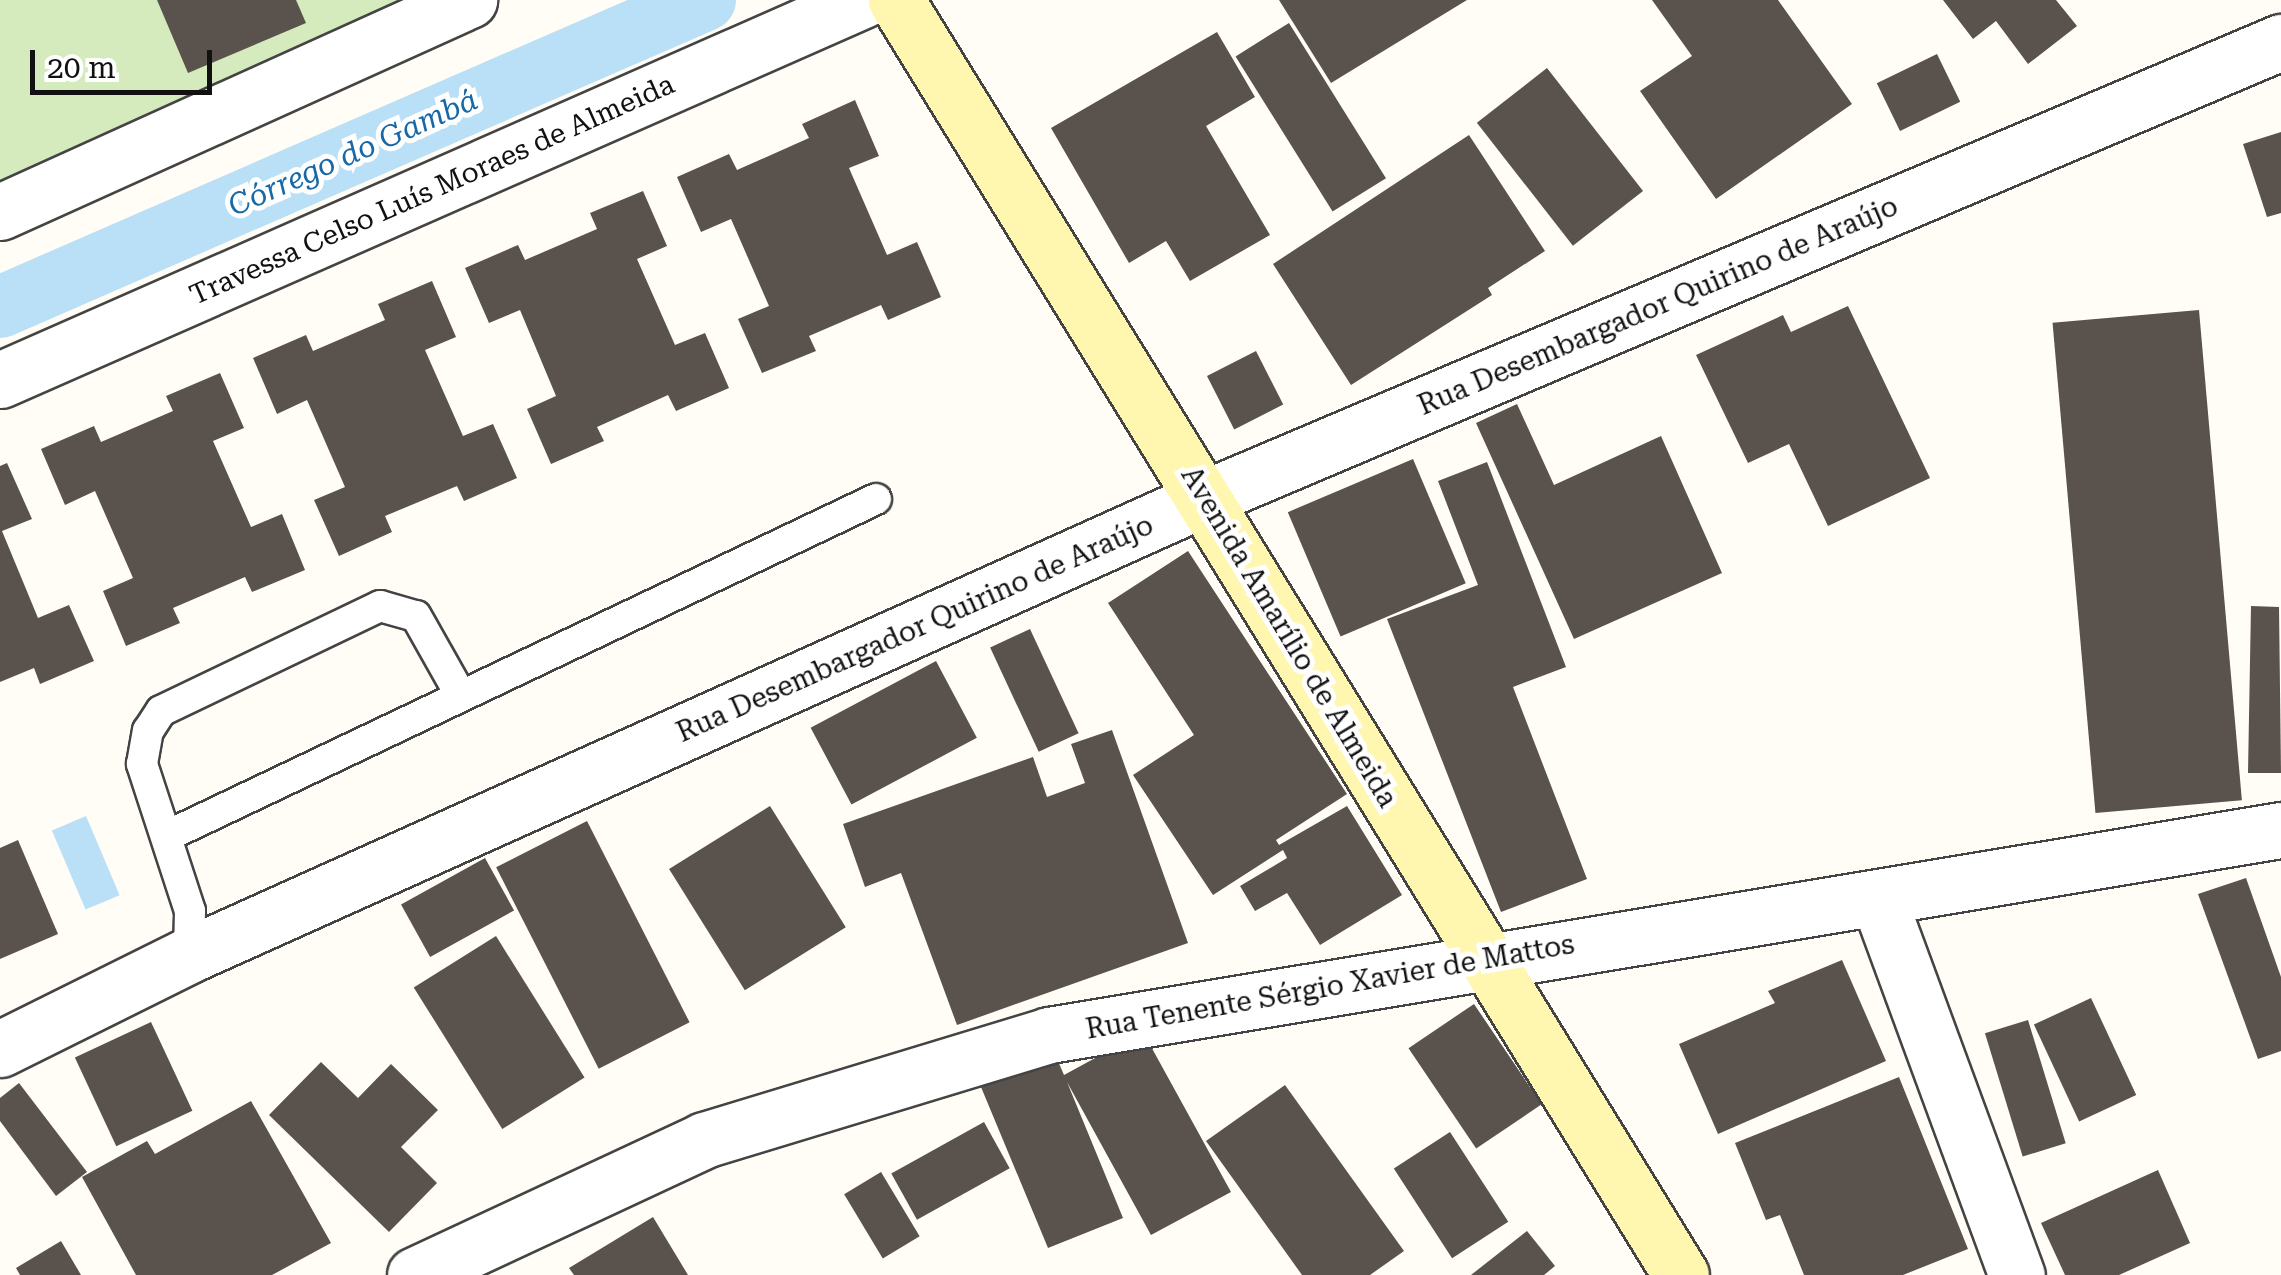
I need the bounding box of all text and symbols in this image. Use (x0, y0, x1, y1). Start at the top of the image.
scale bar (35, 30, 218, 92)
text: 20 m (47, 50, 116, 85)
street label: Travessa Celso Luís Moraes de Almeida (184, 67, 680, 313)
water label: Córrego do Gambá (223, 82, 483, 224)
street label: Rua Desembargador Quirino de Araújo (1413, 189, 1903, 423)
street label: Avenida Amarílio de Almeida (1174, 461, 1404, 813)
street label: Rua Desembargador Quirino de Araújo (671, 508, 1159, 750)
street label: Rua Tenente Sérgio Xavier de Mattos (1083, 927, 1577, 1047)

